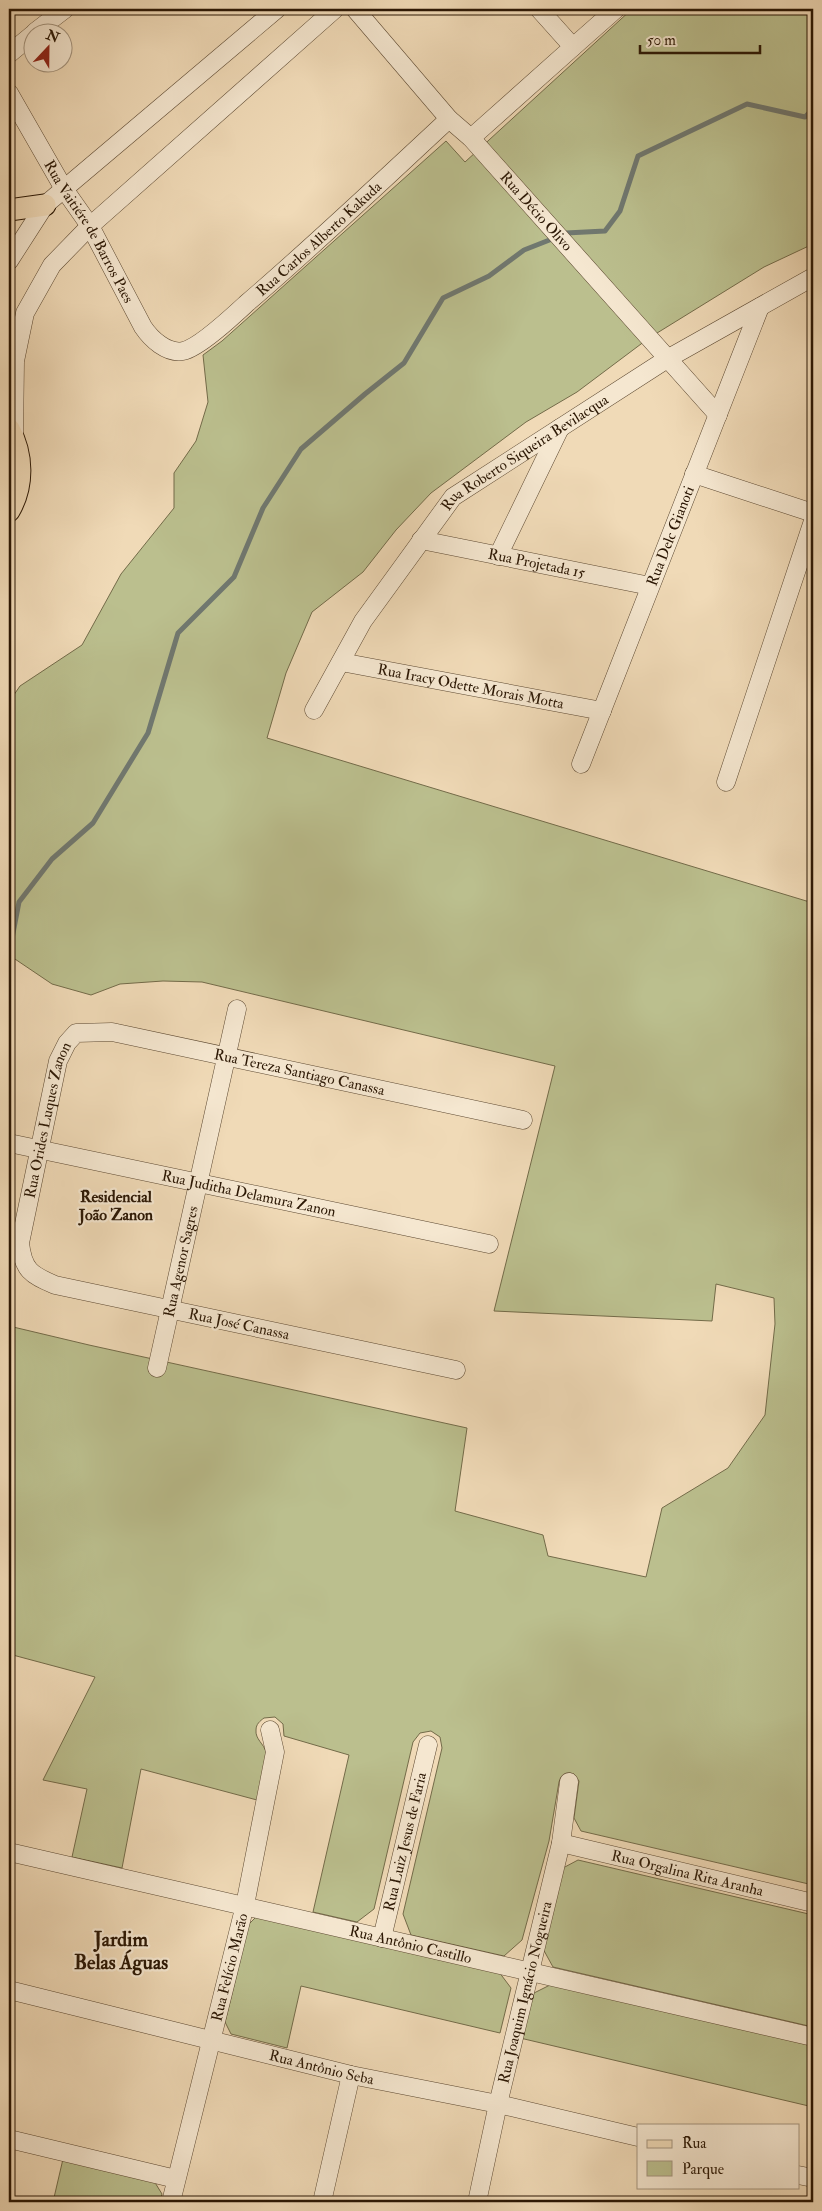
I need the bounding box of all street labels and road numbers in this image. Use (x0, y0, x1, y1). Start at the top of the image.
street label: Rua Vaitiére de Barros Paes (39, 157, 138, 306)
street label: Rua Décio Olivo (496, 168, 576, 255)
street label: Rua Carlos Alberto Kakuda (253, 177, 386, 301)
street label: Rua Roberto Siqueira Bevilacqua (437, 390, 613, 515)
street label: Rua Delc Gianoti (643, 483, 699, 589)
street label: Rua Projetada 15 (486, 545, 587, 583)
street label: Rua Iracy Odette Morais Motta (376, 660, 566, 714)
street label: Rua Orides Luques Zanon (21, 1039, 76, 1200)
street label: Rua Tereza Santiago Canassa (212, 1045, 387, 1100)
street label: Rua Juditha Delamura Zanon (160, 1166, 338, 1222)
street label: Rua Agenor Sagres (160, 1204, 203, 1319)
street label: Rua José Canassa (186, 1305, 292, 1346)
street label: Rua Luiz Jesus de Faria (380, 1770, 431, 1913)
street label: Rua Orgalina Rita Aranha (609, 1846, 766, 1901)
street label: Rua Joaquim Ignácio Nogueira (494, 1899, 557, 2086)
street label: Rua Felício Marão (207, 1911, 253, 2023)
street label: Rua Antônio Castillo (347, 1922, 473, 1968)
street label: Rua Antônio Seba (267, 2046, 376, 2089)

